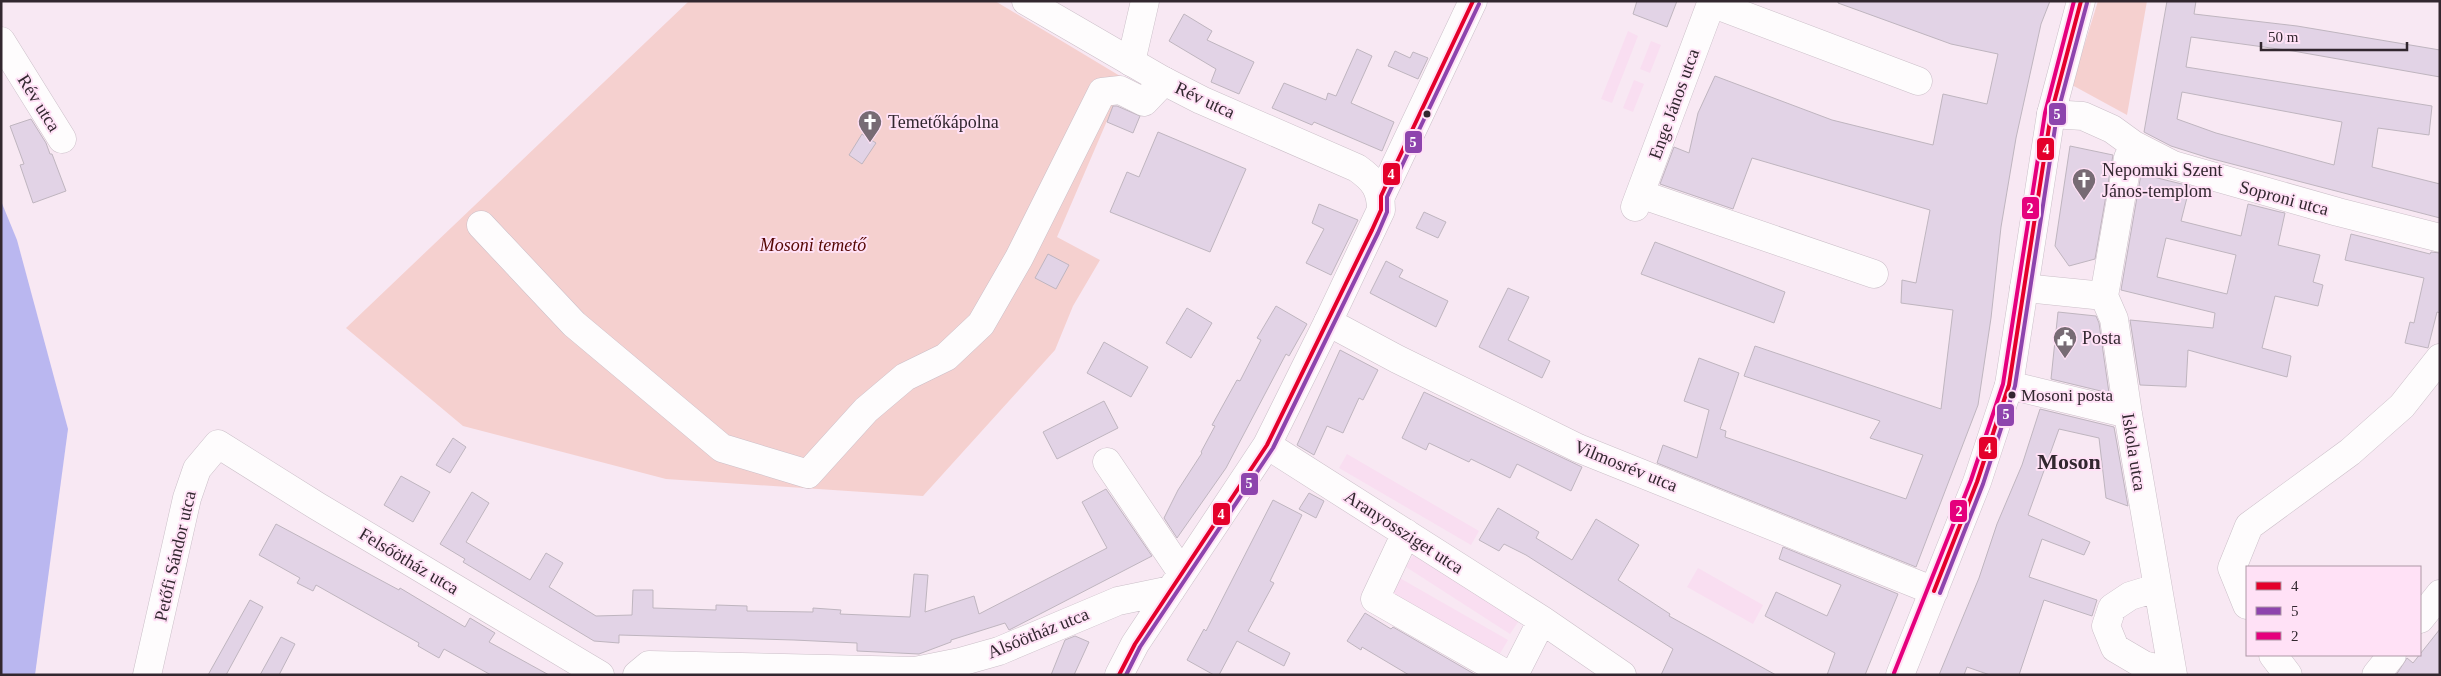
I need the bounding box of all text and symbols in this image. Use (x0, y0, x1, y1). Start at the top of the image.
scale bar (2261, 20, 2407, 52)
text: 50 m (2268, 29, 2299, 45)
street label: Enge János utca (1645, 46, 1703, 162)
street label: Rév utca (14, 71, 64, 135)
street label: Rév utca (1172, 78, 1238, 122)
line badge: 5 (2048, 102, 2067, 126)
text: 5 (2054, 107, 2061, 122)
church icon: Temetőkápolna (857, 109, 883, 143)
unlabelled marker (1422, 109, 1432, 119)
place label: Temetőkápolna (888, 112, 999, 132)
line badge: 5 (1404, 130, 1423, 154)
text: 5 (1410, 135, 1417, 150)
line badge: 4 (2036, 137, 2055, 161)
text: 4 (2043, 142, 2050, 157)
place label: Nepomuki Szent János-templom (2102, 160, 2222, 201)
line badge: 4 (1382, 162, 1401, 186)
text: 4 (1388, 167, 1395, 182)
church icon: Nepomuki Szent János-templom (2071, 167, 2097, 201)
street label: Soproni utca (2237, 176, 2331, 220)
line badge: 2 (2021, 196, 2040, 220)
text: 2 (2027, 201, 2034, 216)
park label: Mosoni temető (759, 235, 867, 255)
public building icon: Posta (2052, 325, 2078, 359)
place label: Posta (2082, 328, 2121, 348)
place label: Mosoni posta (2021, 386, 2114, 405)
marker: Mosoni posta (2007, 390, 2017, 400)
line badge: 5 (1996, 403, 2015, 427)
text: 5 (2003, 407, 2010, 422)
street label: Iskola utca (2118, 412, 2150, 492)
street label: Vilmosrév utca (1572, 436, 1680, 496)
line badge: 4 (1978, 436, 1998, 460)
text: 4 (1985, 441, 1992, 456)
district label: Moson (2037, 449, 2101, 474)
line badge: 5 (1240, 472, 1259, 496)
text: 5 (1246, 476, 1253, 491)
street label: Aranyossziget utca (1341, 486, 1467, 578)
street label: Petőfi Sándor utca (150, 489, 200, 623)
line badge: 2 (1949, 499, 1968, 523)
line badge: 4 (1212, 502, 1231, 526)
text: 2 (1956, 504, 1963, 519)
text: 4 (1218, 507, 1225, 522)
street label: Felsőötház utca (356, 523, 462, 599)
legend (2246, 566, 2421, 656)
text: 4 (2291, 578, 2299, 594)
text: 5 (2291, 603, 2299, 619)
street label: Alsóötház utca (984, 604, 1092, 662)
text: 2 (2291, 628, 2299, 644)

